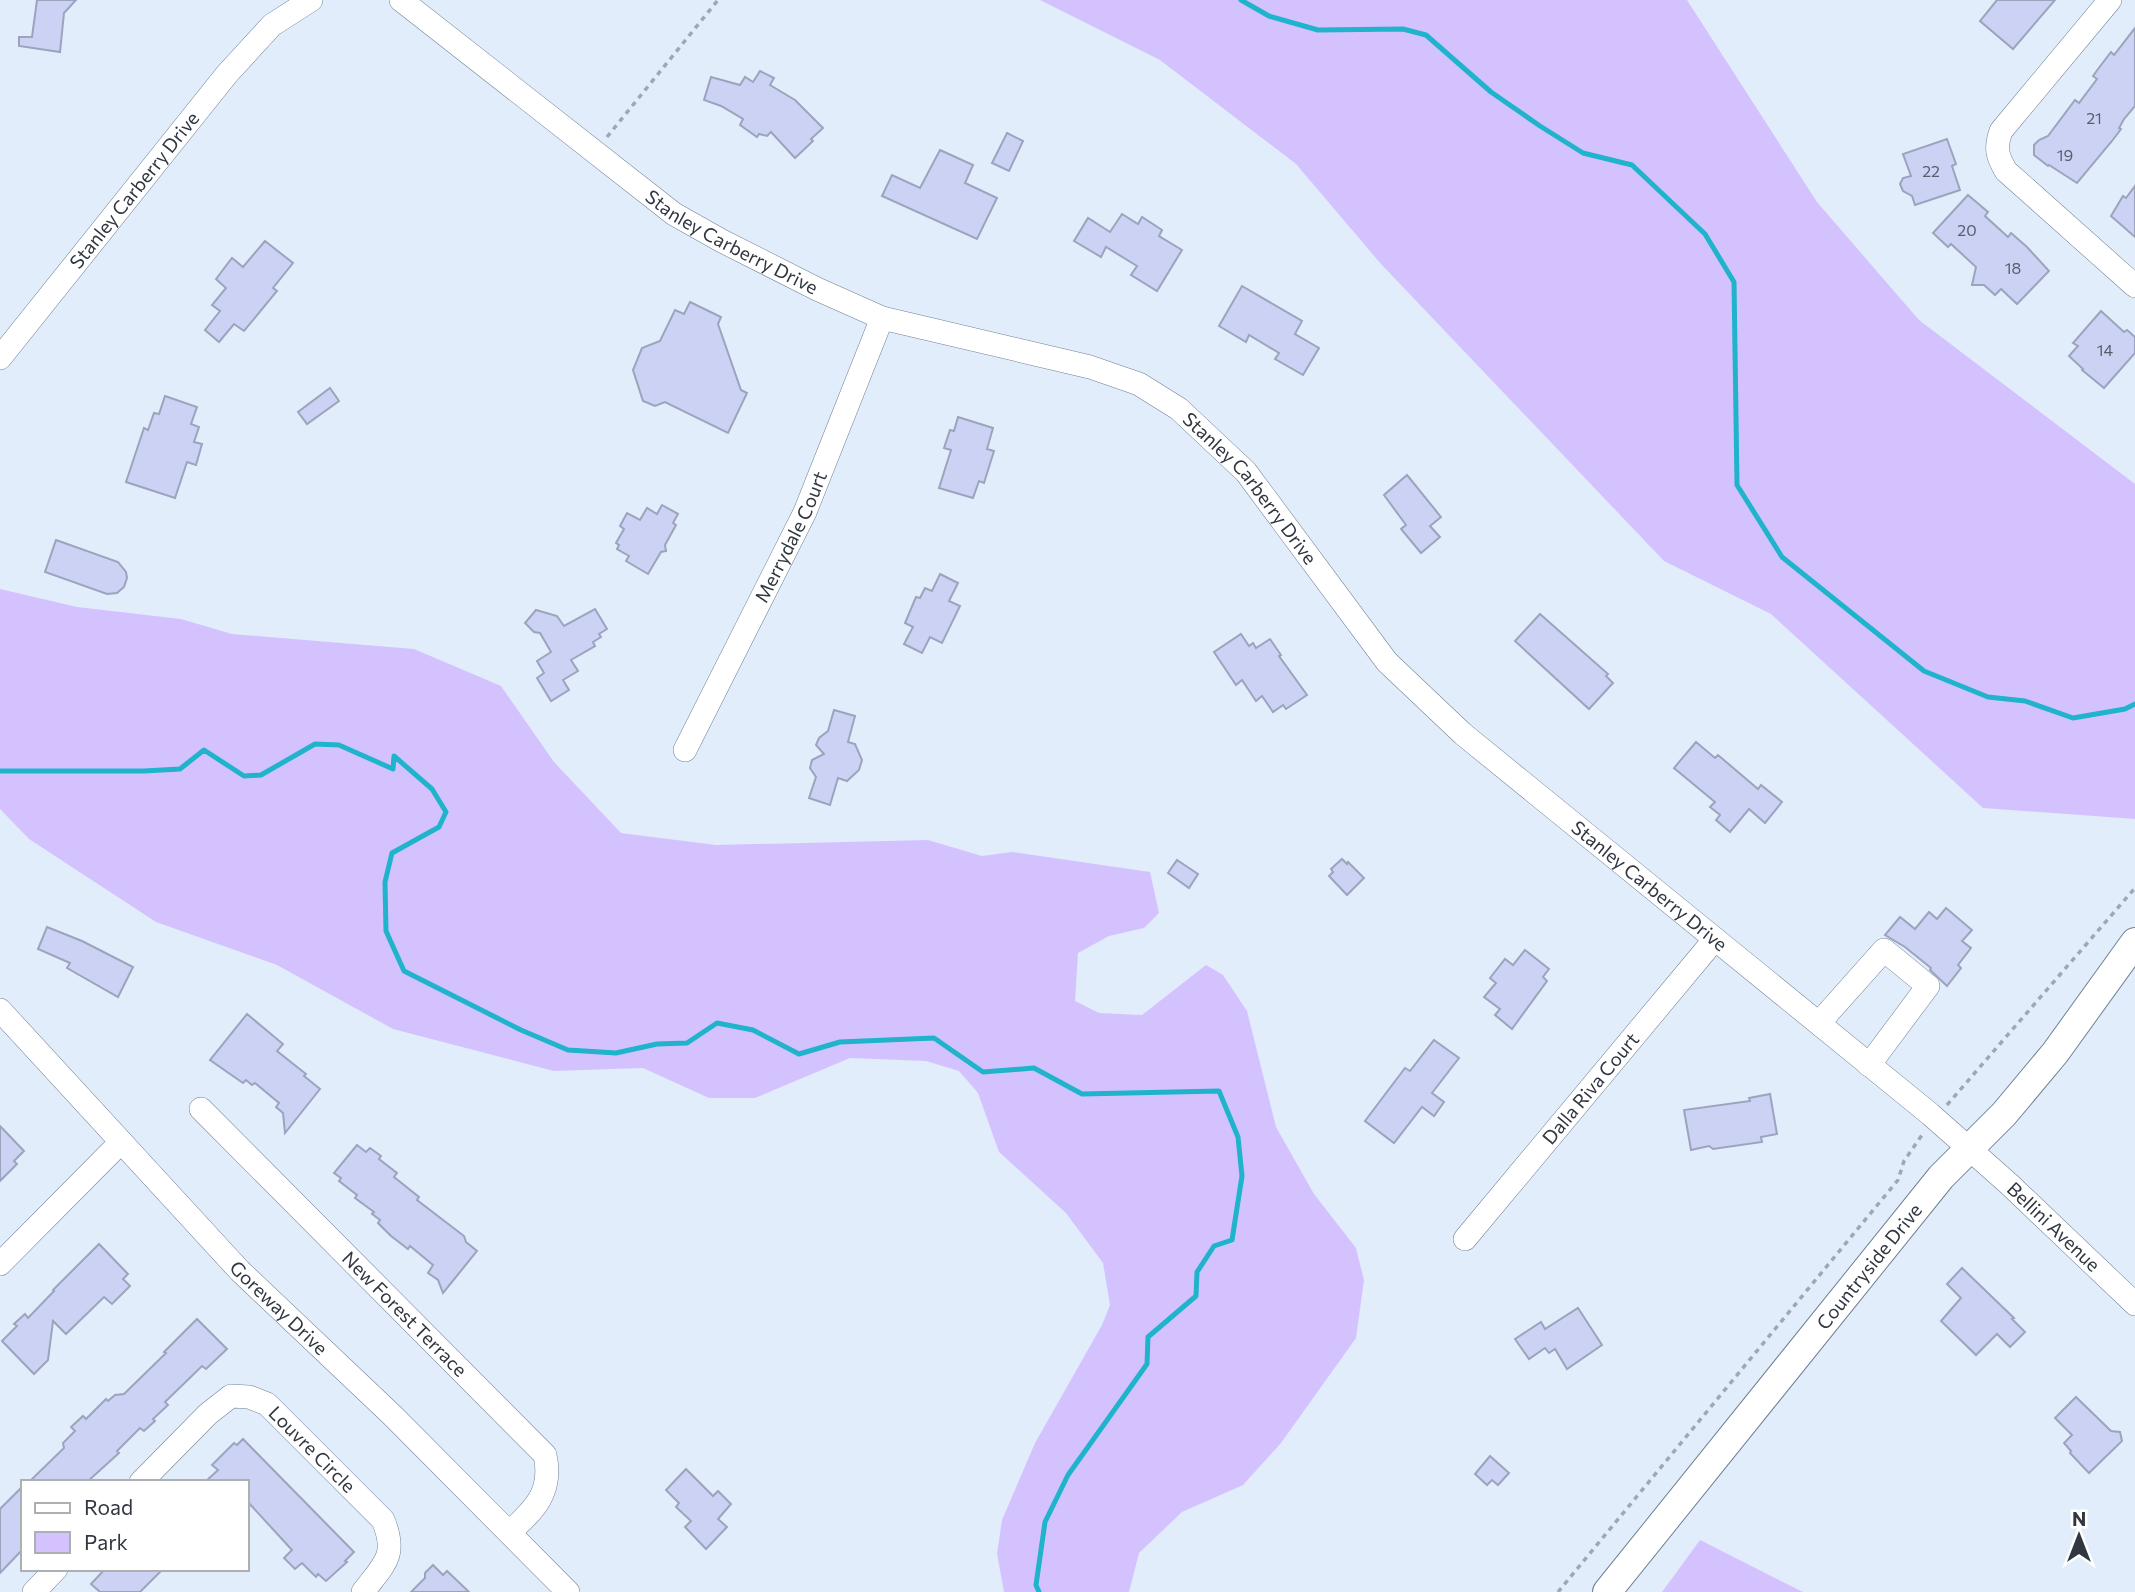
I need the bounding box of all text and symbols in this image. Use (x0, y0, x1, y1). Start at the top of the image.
street label: Stanley Carberry Drive (64, 107, 203, 273)
house number: 21 (2086, 108, 2102, 127)
house number: 19 (2057, 145, 2073, 164)
house number: 22 (1922, 161, 1940, 180)
street label: Stanley Carberry Drive (641, 184, 822, 299)
house number: 20 (1957, 220, 1977, 239)
house number: 18 (2005, 258, 2021, 277)
house number: 14 (2097, 340, 2114, 359)
street label: Stanley Carberry Drive (1178, 407, 1322, 568)
street label: Merrydale Court (749, 468, 831, 606)
street label: Stanley Carberry Drive (1567, 815, 1732, 956)
street label: Dalla Riva Court (1537, 1027, 1643, 1149)
street label: Bellini Avenue (2003, 1177, 2105, 1276)
street label: Countryside Drive (1811, 1198, 1926, 1334)
street label: New Forest Terrace (338, 1246, 472, 1381)
street label: Goreway Drive (225, 1256, 333, 1359)
street label: Louvre Circle (265, 1401, 361, 1497)
legend (21, 1480, 248, 1571)
text: Road (84, 1494, 133, 1519)
north arrow (2044, 1501, 2114, 1571)
text: N (2072, 1507, 2086, 1530)
text: Park (84, 1529, 128, 1554)

